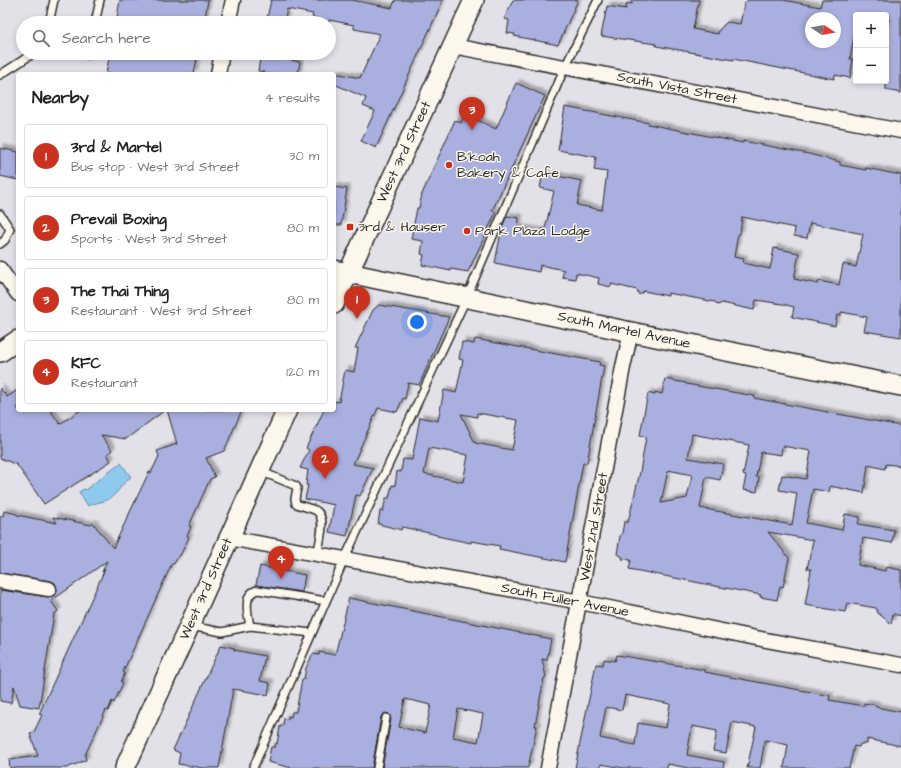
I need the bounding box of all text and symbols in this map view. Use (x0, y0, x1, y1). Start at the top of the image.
north arrow (805, 12, 841, 48)
map controls (853, 12, 889, 84)
button: + (853, 12, 889, 48)
search box (16, 16, 336, 60)
icon: search (30, 27, 52, 49)
text: Search here (62, 28, 151, 49)
button: − (853, 48, 889, 84)
street label: South Vista Street (615, 67, 739, 109)
text: Nearby (32, 86, 89, 110)
text: 4 results (265, 89, 320, 107)
pin: 3 (459, 97, 485, 130)
street label: West 3rd Street (372, 98, 436, 206)
text: 3rd & Martel (71, 137, 162, 158)
text: 1 (45, 147, 47, 165)
text: 30 m (289, 147, 319, 165)
place label: B'koah Bakery & Cafe (457, 147, 560, 183)
text: Bus stop · West 3rd Street (71, 158, 239, 176)
marker: B'koah Bakery & Cafe (444, 160, 454, 170)
text: Prevail Boxing (71, 209, 167, 230)
place label: 3rd & Hauser (358, 217, 446, 237)
text: 2 (42, 219, 50, 237)
text: 80 m (287, 219, 319, 237)
place label: Park Plaza Lodge (475, 221, 591, 241)
marker: 3rd & Hauser (345, 222, 355, 232)
marker: Park Plaza Lodge (462, 226, 472, 236)
text: Sports · West 3rd Street (71, 230, 227, 248)
text: The Thai Thing (71, 281, 169, 302)
pin: 1 (344, 286, 370, 319)
text: 3 (43, 291, 49, 309)
text: 80 m (287, 291, 319, 309)
text: Restaurant · West 3rd Street (71, 302, 252, 320)
street label: South Martel Avenue (556, 306, 693, 354)
your location (407, 312, 427, 332)
text: KFC (71, 353, 101, 374)
text: 4 (42, 363, 50, 381)
text: 120 m (286, 363, 319, 381)
text: Restaurant (71, 374, 138, 392)
pin: 2 (312, 446, 338, 479)
street label: West 2nd Street (575, 471, 613, 583)
street label: West 3rd Street (175, 534, 238, 643)
pin: 4 (268, 546, 294, 579)
street label: South Fuller Avenue (499, 578, 631, 622)

